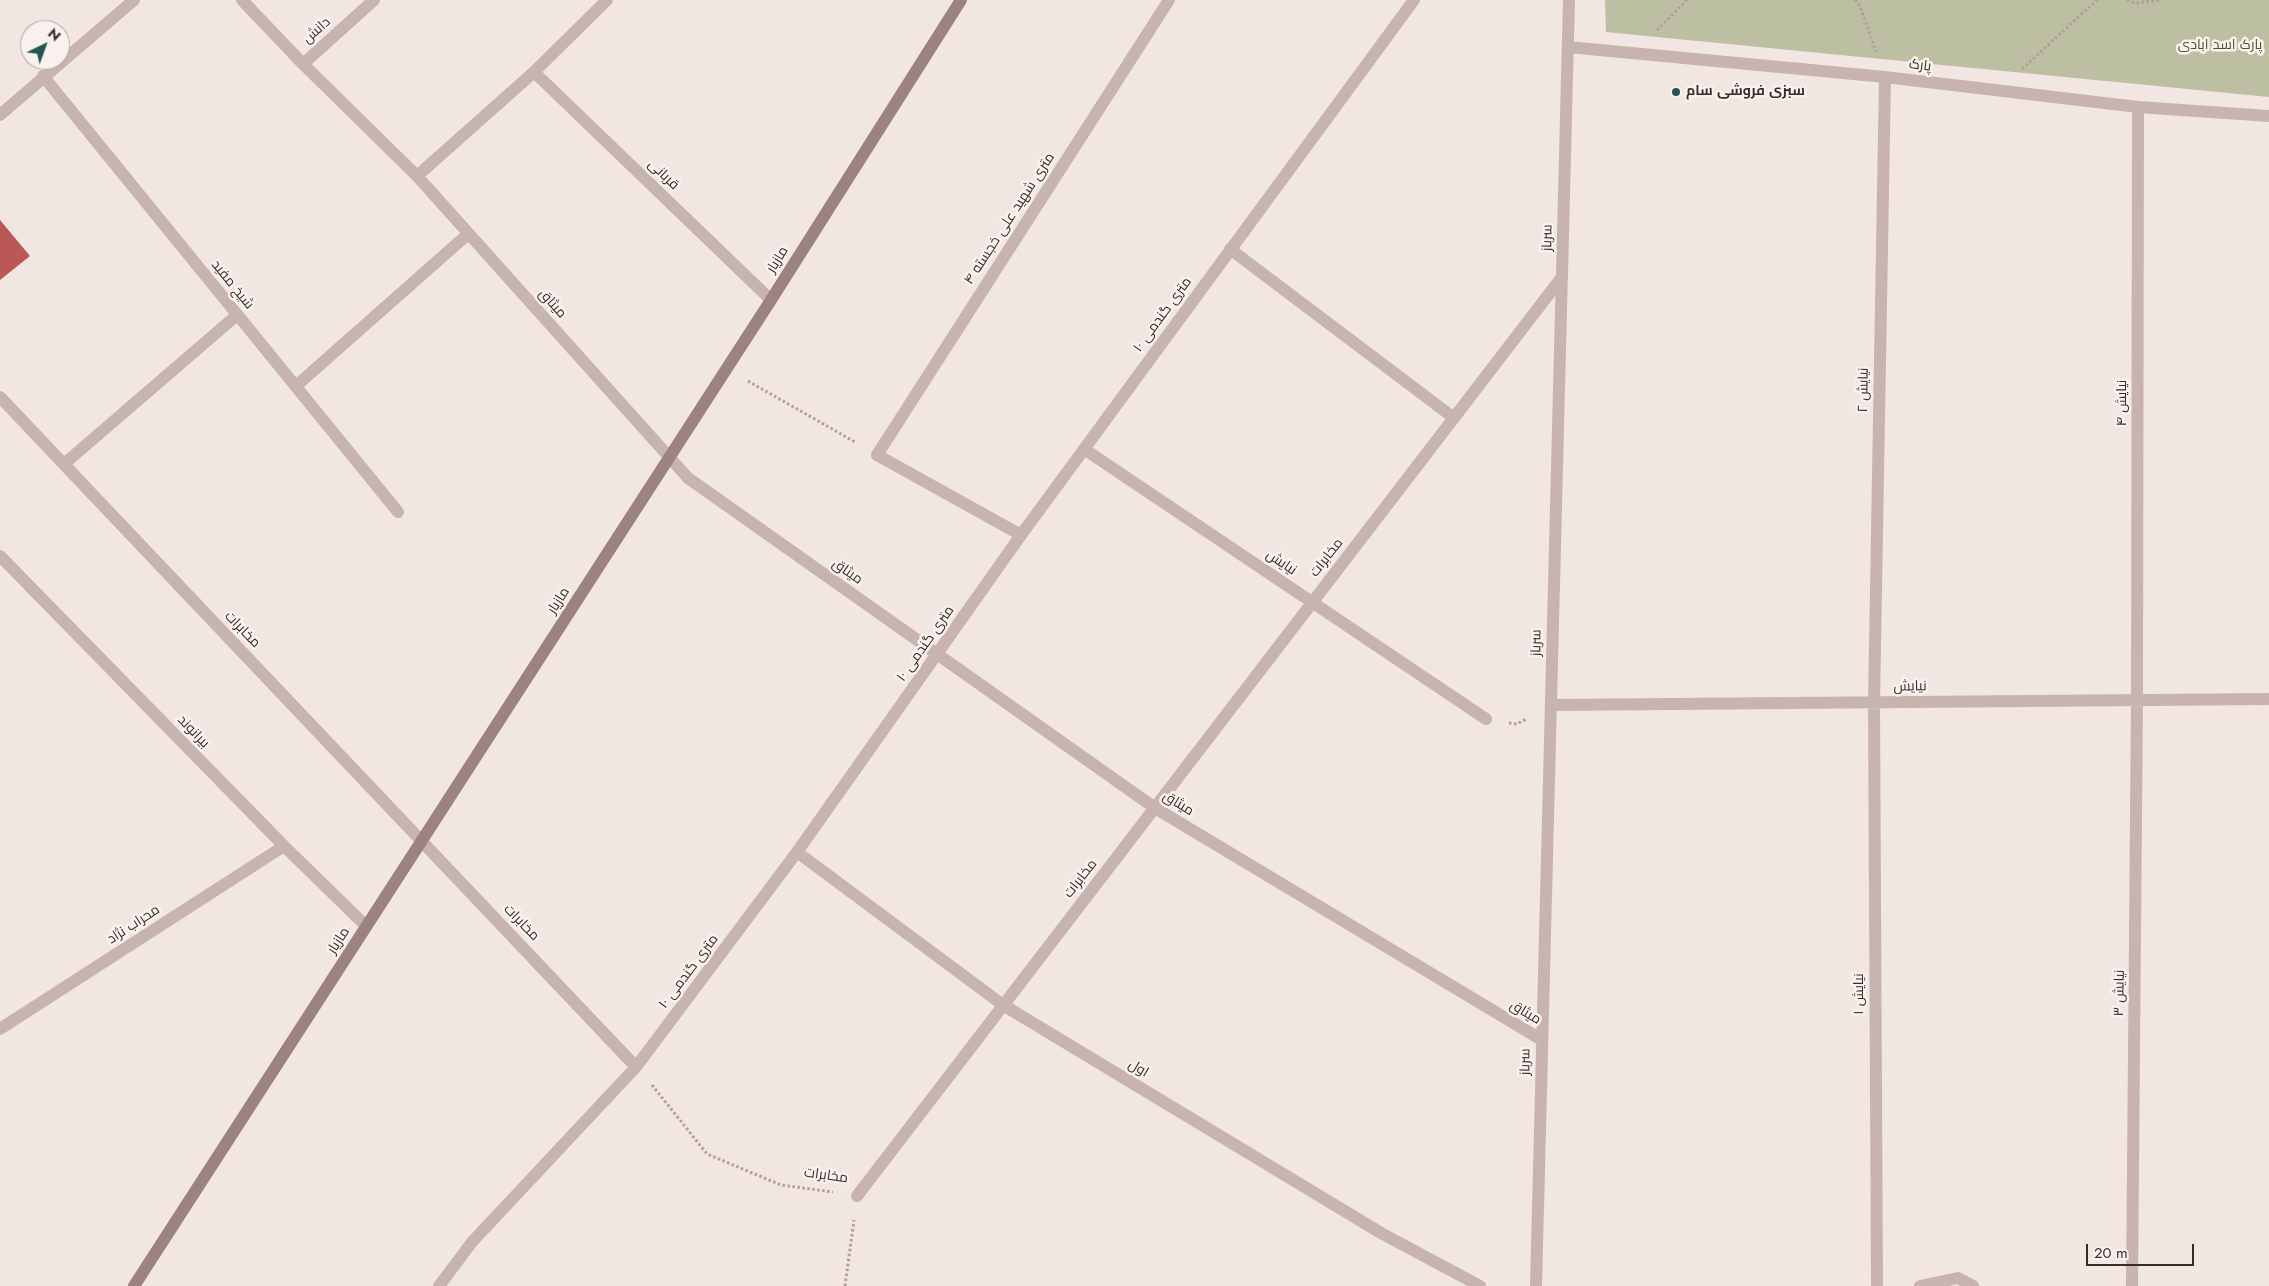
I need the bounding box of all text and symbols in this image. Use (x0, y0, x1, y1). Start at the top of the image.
street label: دانش (300, 14, 334, 48)
north arrow (20, 20, 70, 70)
text: N (44, 23, 65, 46)
park label: پارک اسد ابادی (2178, 38, 2262, 54)
street label: پارک (1908, 56, 1932, 76)
place label: سبزی فروشی سام (1686, 84, 1805, 100)
marker: سبزی فروشی سام (1670, 86, 1682, 98)
street label: ۴ متری شهید علی خجسته (961, 150, 1059, 288)
street label: قربانی (644, 156, 682, 194)
street label: سرباز (1539, 224, 1557, 252)
street label: مازیار (763, 244, 793, 276)
street label: شیخ مفید (207, 257, 257, 313)
street label: ۱۰ متری گندمی (1130, 274, 1196, 356)
street label: میثاق (535, 286, 569, 322)
street label: نیایش ۲ (1855, 367, 1873, 413)
street label: نیایش ۴ (2115, 380, 2131, 426)
street label: مخابرات (1307, 535, 1347, 581)
street label: نیایش (1263, 547, 1299, 579)
street label: میثاق (828, 556, 866, 588)
street label: مازیار (544, 585, 574, 617)
street label: ۱۰ متری گندمی (894, 603, 958, 685)
street label: مخابرات (221, 608, 263, 652)
street label: سرباز (1528, 629, 1546, 657)
street label: نیایش (1893, 678, 1927, 696)
street label: بیرانوند (173, 712, 213, 752)
street label: میثاق (1159, 788, 1197, 820)
street label: مخابرات (1061, 856, 1101, 902)
street label: مخابرات (500, 901, 542, 945)
street label: محراب نژاد (105, 902, 163, 948)
street label: مازیار (324, 925, 354, 957)
street label: ۱۰ متری گندمی (656, 932, 722, 1012)
street label: نیایش ۳ (2111, 969, 2129, 1017)
street label: نیایش ۱ (1852, 973, 1868, 1015)
street label: میثاق (1506, 997, 1544, 1029)
street label: سرباز (1517, 1048, 1535, 1076)
street label: اول (1125, 1056, 1151, 1082)
street label: مخابرات (803, 1165, 849, 1187)
scale bar (2089, 1234, 2196, 1266)
text: 20 m (2094, 1242, 2128, 1264)

